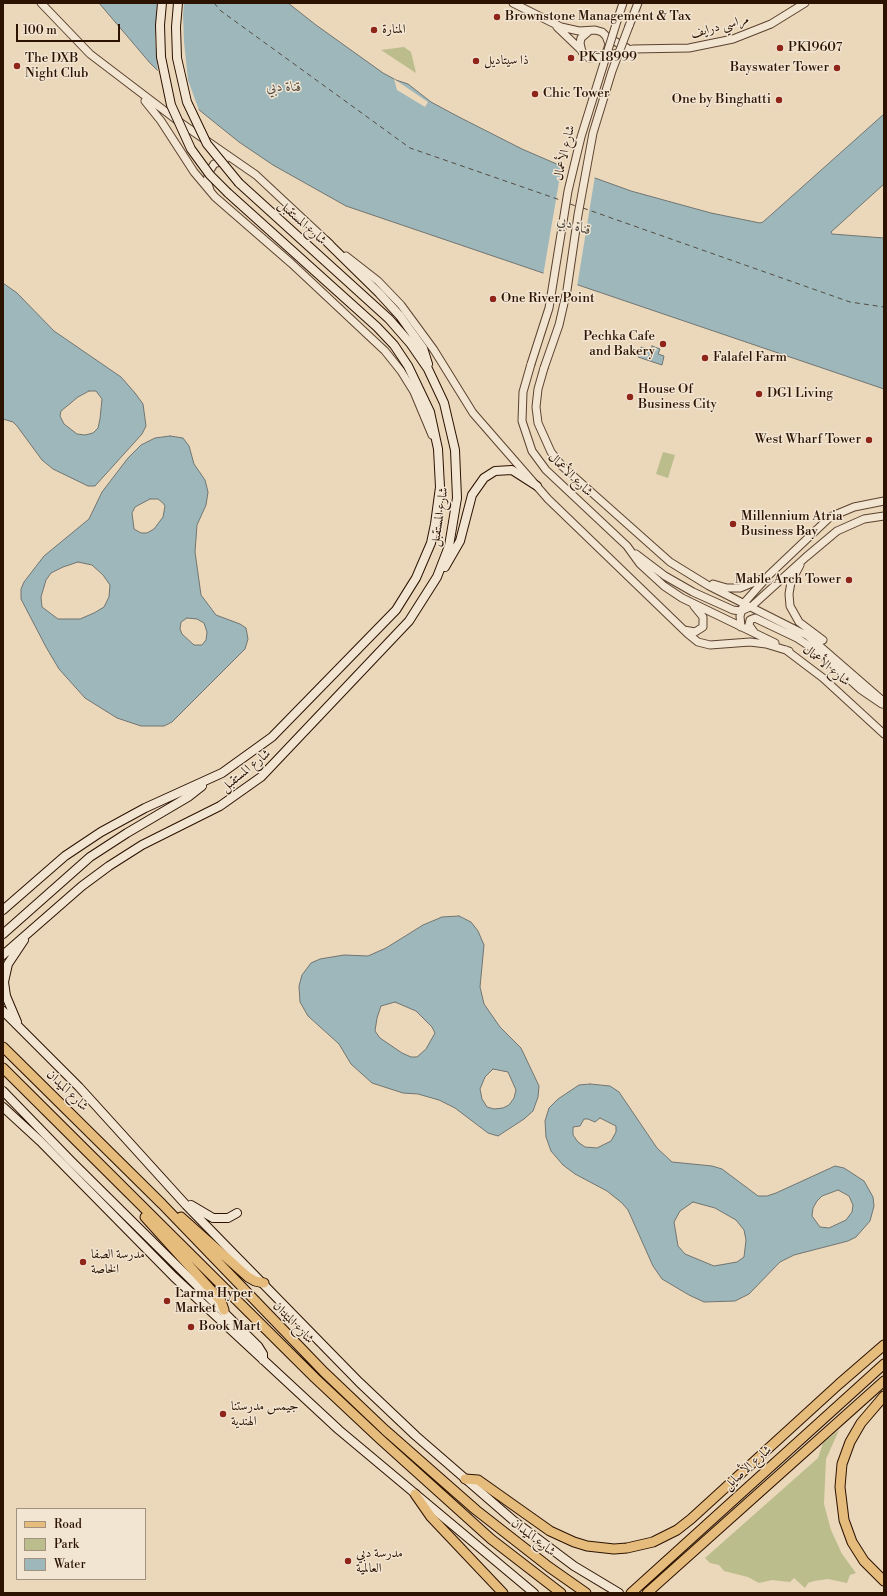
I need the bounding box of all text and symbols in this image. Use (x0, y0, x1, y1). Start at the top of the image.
place label: Brownstone Management & Tax (505, 9, 691, 25)
marker: Brownstone Management & Tax (492, 12, 502, 22)
street label: مراسي درايف (689, 12, 751, 42)
scale bar (18, 16, 122, 42)
place label: المنارة (382, 22, 406, 38)
text: 100 m (23, 23, 57, 38)
marker: المنارة (369, 25, 379, 35)
place label: PK19607 (788, 40, 842, 56)
marker: PK19607 (775, 43, 785, 53)
place label: PK 18999 (579, 50, 637, 66)
place label: The DXB Night Club (25, 51, 88, 82)
place label: ذا سيتاديل (484, 53, 529, 69)
marker: PK 18999 (566, 53, 576, 63)
marker: ذا سيتاديل (471, 56, 481, 66)
place label: Bayswater Tower (730, 60, 829, 76)
marker: The DXB Night Club (12, 61, 22, 71)
marker: Bayswater Tower (832, 63, 842, 73)
water label: قناة دبي (266, 80, 302, 96)
place label: Chic Tower (543, 86, 609, 102)
marker: Chic Tower (530, 89, 540, 99)
place label: One by Binghatti (672, 92, 771, 108)
marker: One by Binghatti (774, 95, 784, 105)
street label: شارع الأعمال (551, 124, 579, 182)
street label: شارع المستقبل (275, 197, 329, 249)
water label: قناة دبي (555, 212, 593, 240)
place label: One River Point (501, 291, 595, 307)
marker: One River Point (488, 294, 498, 304)
place label: Pechka Cafe and Bakery (583, 329, 655, 360)
marker: Pechka Cafe and Bakery (658, 339, 668, 349)
place label: Falafel Farm (713, 350, 787, 366)
marker: Falafel Farm (700, 353, 710, 363)
place label: House Of Business City (638, 382, 717, 413)
place label: DG1 Living (767, 386, 833, 402)
marker: DG1 Living (754, 389, 764, 399)
marker: House Of Business City (625, 392, 635, 402)
place label: West Wharf Tower (755, 432, 861, 448)
marker: West Wharf Tower (864, 435, 874, 445)
street label: شارع الأعمال (544, 450, 596, 500)
street label: شارع المستقبل (428, 486, 452, 548)
place label: Millennium Atria Business Bay (741, 509, 843, 540)
marker: Millennium Atria Business Bay (728, 519, 738, 529)
place label: Mable Arch Tower (735, 572, 841, 588)
marker: Mable Arch Tower (844, 575, 854, 585)
street label: شارع الأعمال (799, 642, 853, 690)
street label: شارع المستقبل (218, 746, 274, 796)
street label: شارع الميدان (43, 1067, 91, 1115)
place label: مدرسة الصفا الخاصة (91, 1247, 145, 1278)
marker: مدرسة الصفا الخاصة (78, 1257, 88, 1267)
place label: Larma Hyper Market (175, 1286, 253, 1317)
marker: Larma Hyper Market (162, 1296, 172, 1306)
street label: شارع الميدان (269, 1299, 317, 1347)
place label: Book Mart (199, 1319, 261, 1335)
marker: Book Mart (186, 1322, 196, 1332)
place label: جيمس مدرستنا الهندية (231, 1399, 298, 1430)
marker: جيمس مدرستنا الهندية (218, 1409, 228, 1419)
street label: شارع الأصايل (721, 1442, 775, 1494)
legend (16, 1508, 146, 1580)
street label: شارع الميدان (508, 1516, 558, 1560)
text: Road (54, 1517, 82, 1532)
text: Park (54, 1537, 79, 1552)
place label: مدرسة دبي العالمية (356, 1546, 403, 1577)
marker: مدرسة دبي العالمية (343, 1556, 353, 1566)
text: Water (54, 1557, 86, 1572)

